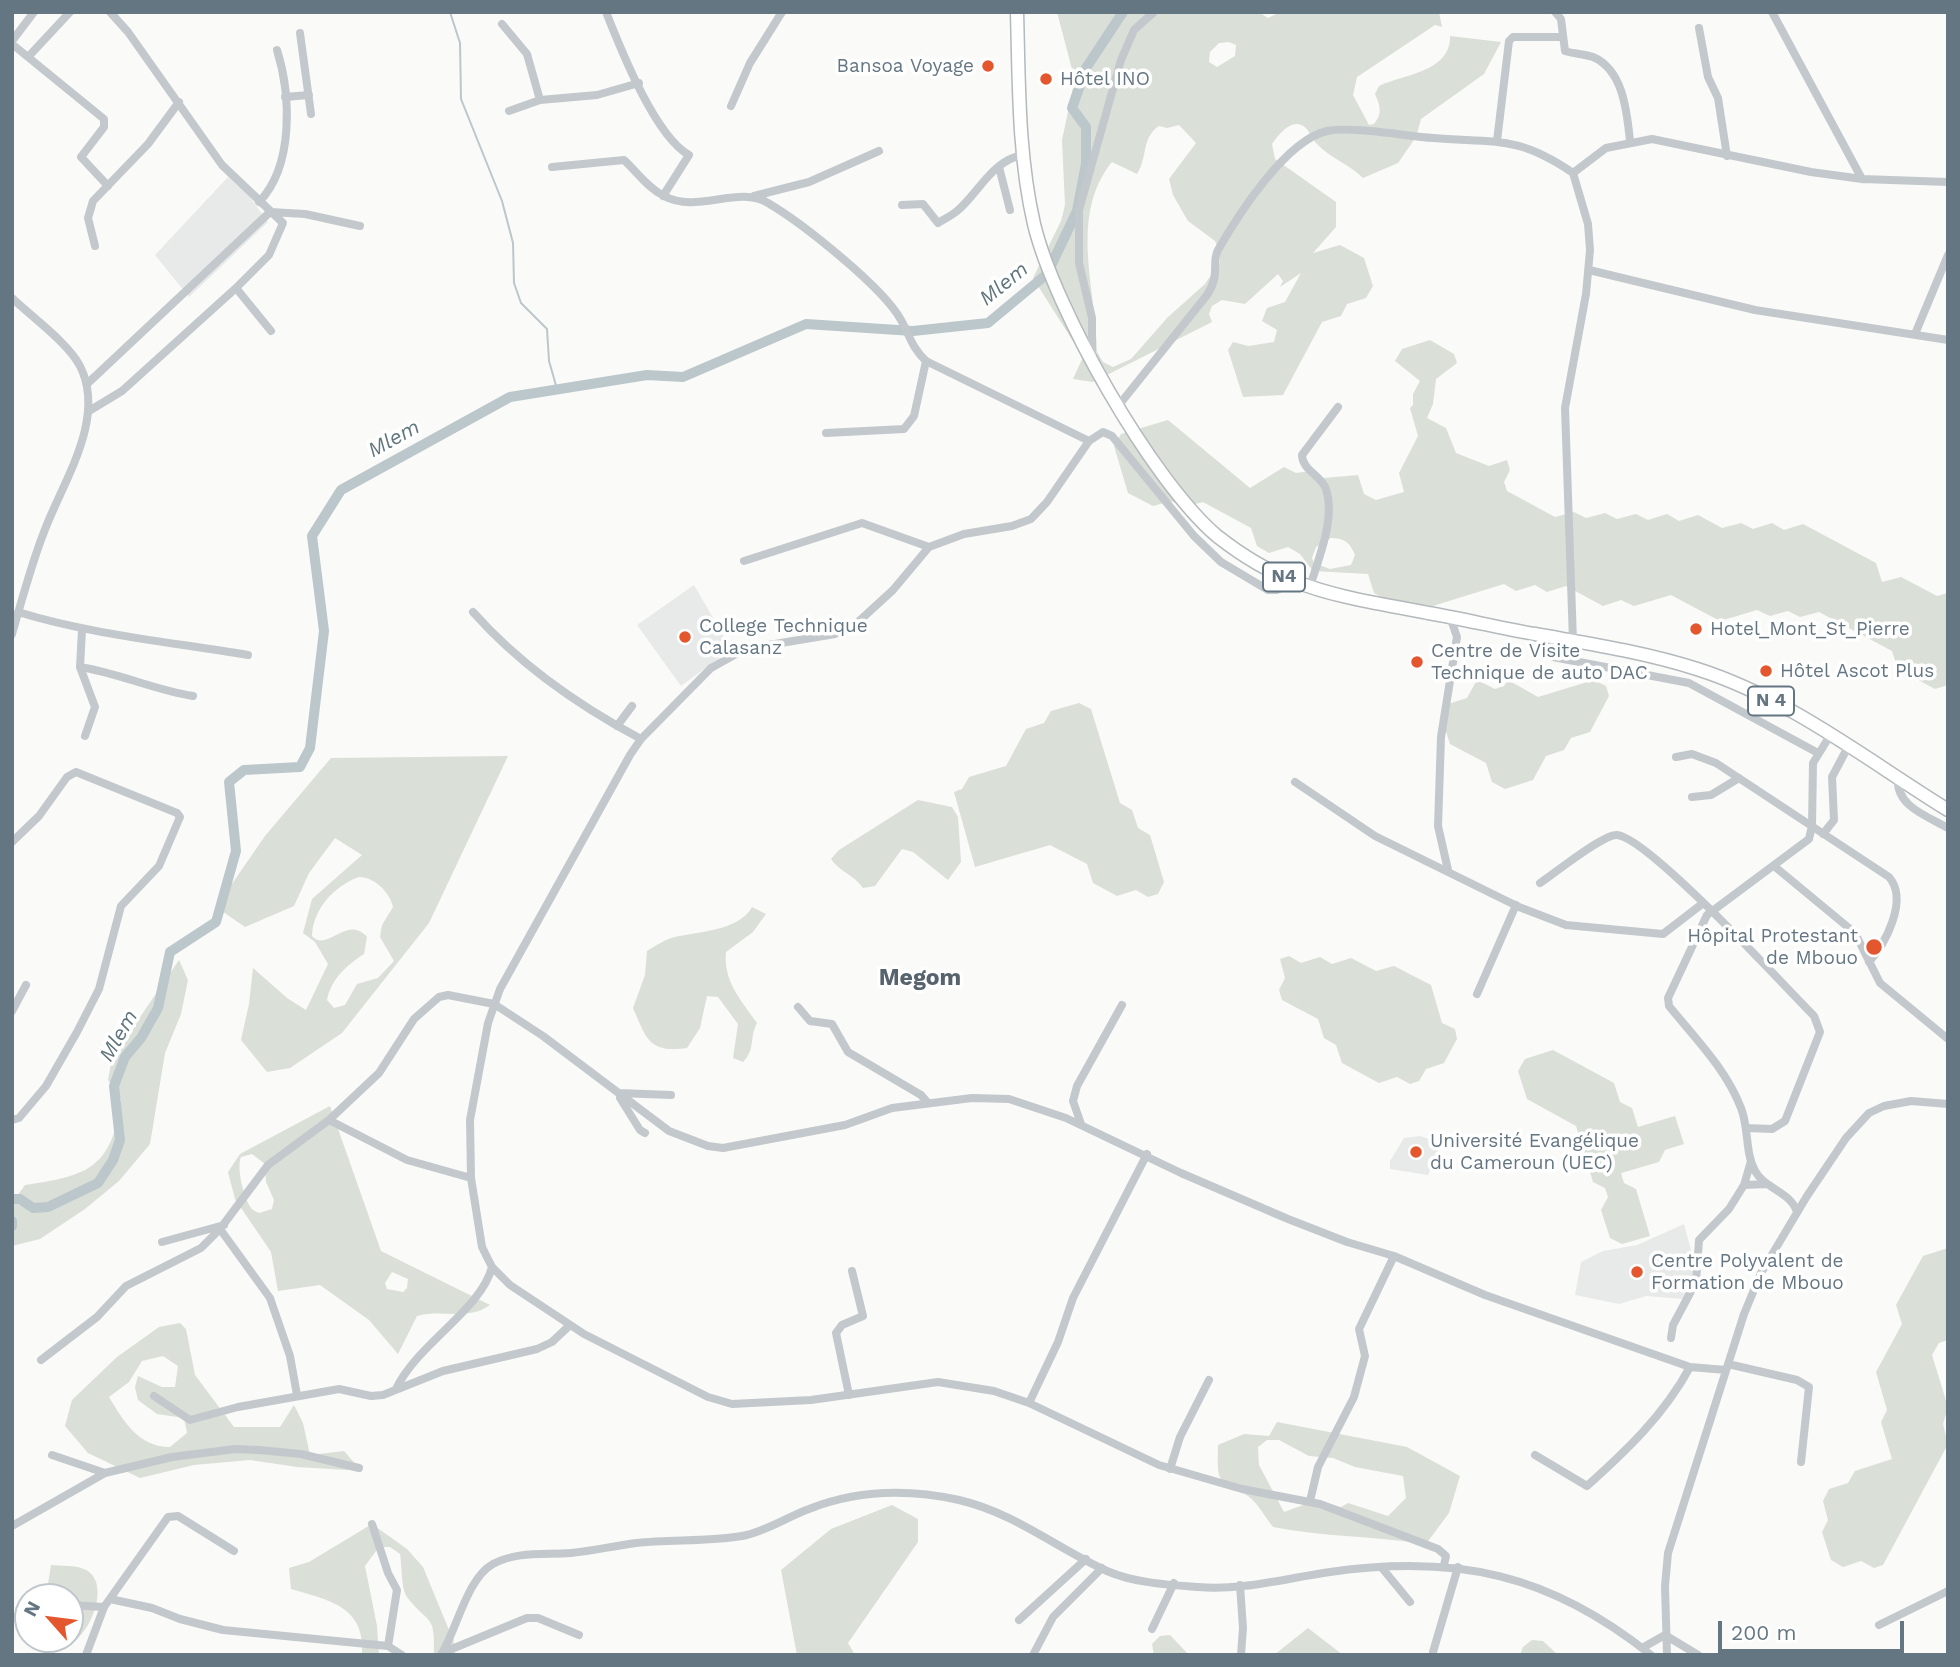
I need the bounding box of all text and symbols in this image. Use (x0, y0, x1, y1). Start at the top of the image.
place label: Bansoa Voyage (836, 55, 974, 77)
marker: Bansoa Voyage (980, 58, 996, 74)
place label: Hôtel INO (1060, 68, 1150, 90)
marker: Hôtel INO (1038, 71, 1054, 87)
water label: Mlem (975, 257, 1033, 311)
water label: Mlem (364, 415, 424, 463)
road number: N4 (1263, 562, 1305, 592)
place label: College Technique Calasanz (699, 615, 868, 659)
place label: Hotel_Mont_St_Pierre (1710, 618, 1910, 640)
marker: Hotel_Mont_St_Pierre (1688, 621, 1704, 637)
marker: College Technique Calasanz (677, 629, 693, 645)
place label: Centre de Visite Technique de auto DAC (1431, 640, 1648, 684)
marker: Centre de Visite Technique de auto DAC (1409, 654, 1425, 670)
place label: Hôtel Ascot Plus (1780, 660, 1934, 682)
marker: Hôtel Ascot Plus (1758, 663, 1774, 679)
road number: N 4 (1748, 686, 1794, 716)
place label: Hôpital Protestant de Mbouo (1687, 925, 1858, 969)
marker: Hôpital Protestant de Mbouo (1864, 937, 1884, 957)
district label: Megom (879, 964, 961, 992)
water label: Mlem (94, 1006, 144, 1066)
place label: Université Evangélique du Cameroun (UEC) (1430, 1130, 1639, 1174)
marker: Université Evangélique du Cameroun (UEC) (1408, 1144, 1424, 1160)
place label: Centre Polyvalent de Formation de Mbouo (1651, 1250, 1844, 1294)
marker: Centre Polyvalent de Formation de Mbouo (1629, 1264, 1645, 1280)
north arrow (14, 1583, 84, 1653)
text: N (18, 1597, 45, 1620)
scale bar (1722, 1608, 1908, 1652)
text: 200 m (1731, 1620, 1797, 1645)

